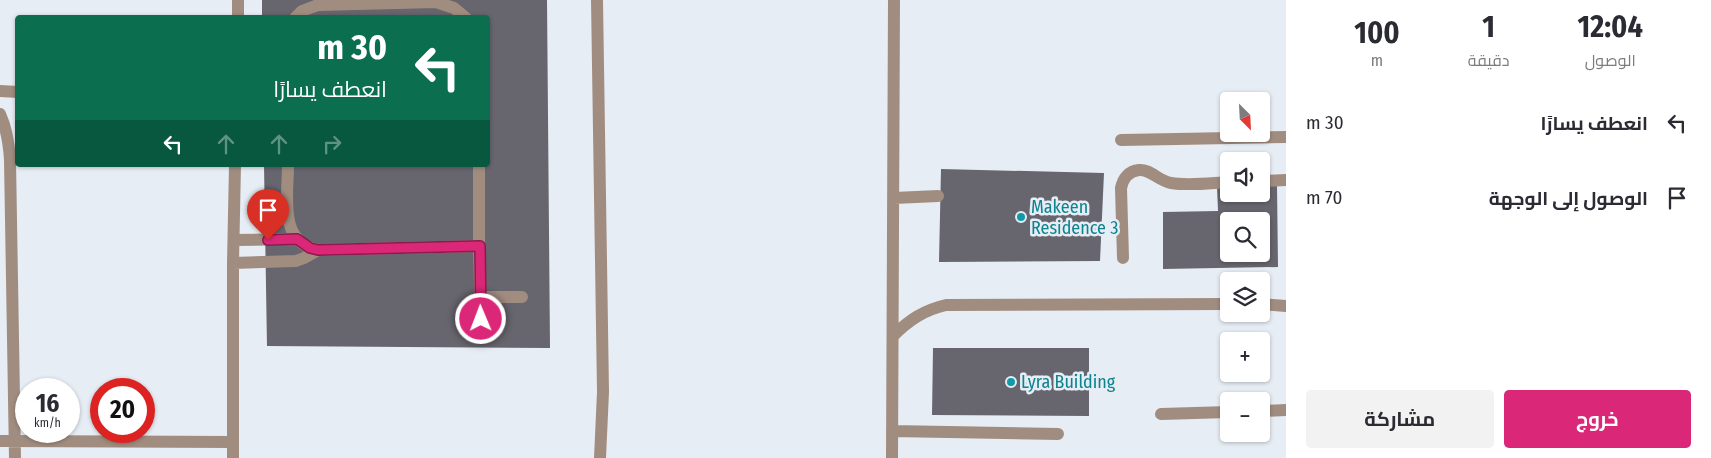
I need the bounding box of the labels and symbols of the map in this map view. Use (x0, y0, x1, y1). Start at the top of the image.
north arrow (1220, 92, 1270, 142)
pin (247, 189, 289, 240)
place label: Makeen Residence 3 (1031, 196, 1118, 239)
marker: Makeen Residence 3 (1015, 211, 1027, 223)
position arrow (454, 292, 506, 344)
place label: Lyra Building (1021, 371, 1116, 393)
marker: Lyra Building (1005, 376, 1017, 388)
speed limit sign: 20 (90, 378, 155, 443)

